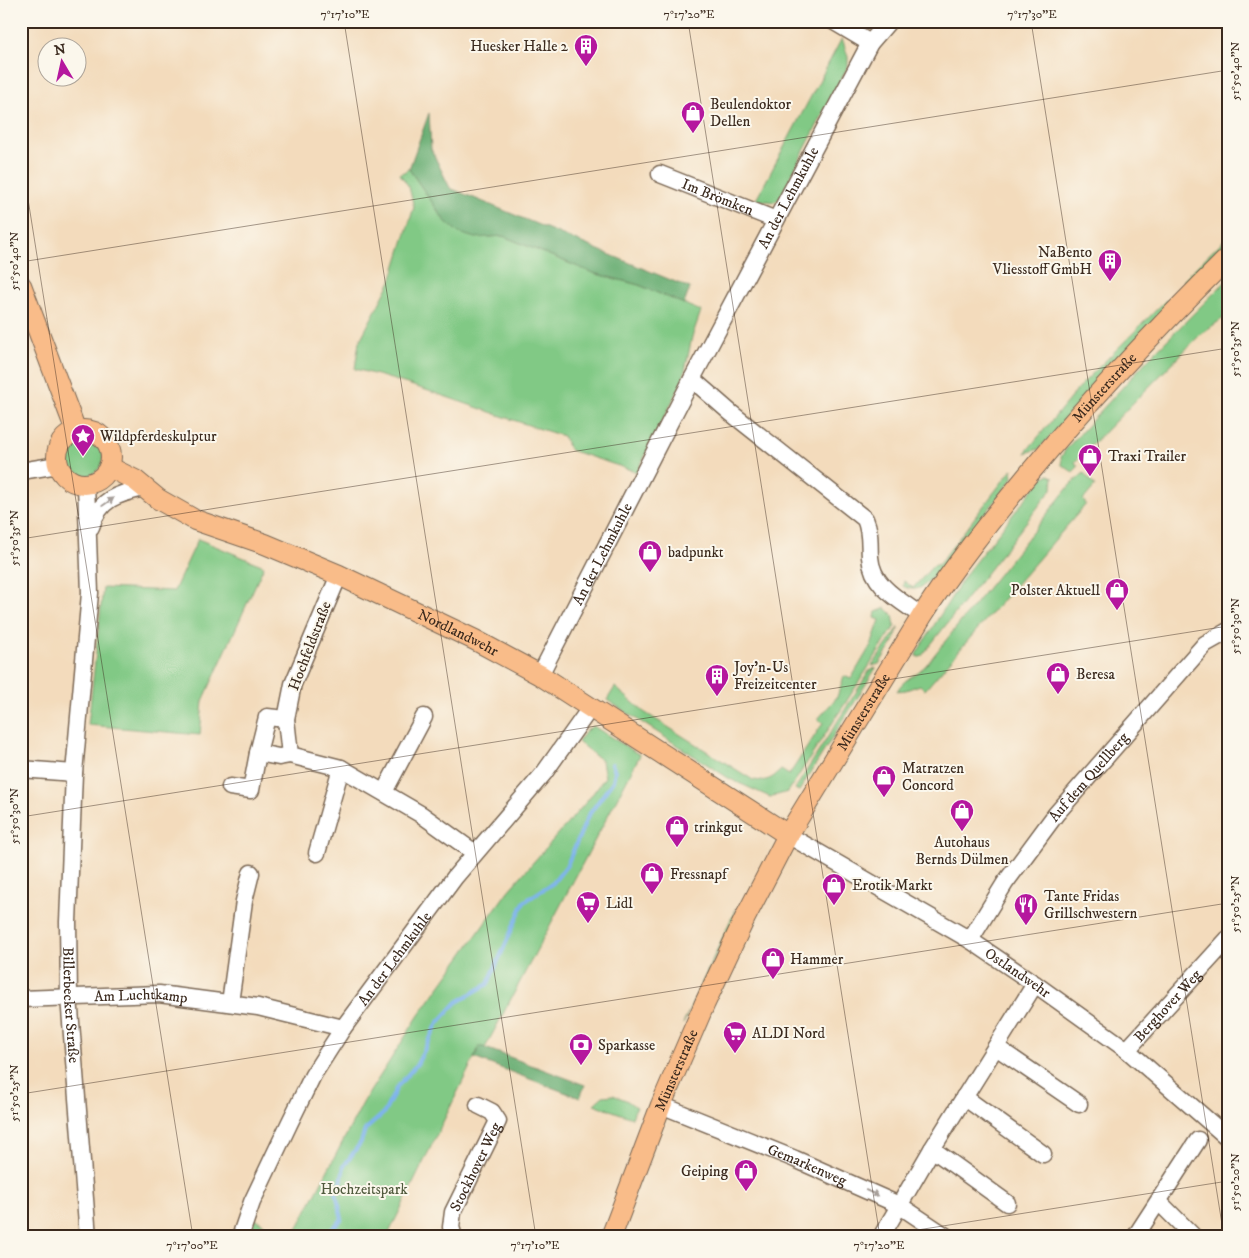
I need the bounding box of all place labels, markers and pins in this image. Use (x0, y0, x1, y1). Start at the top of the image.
building icon: Huesker Halle 2 (573, 33, 599, 67)
place label: Huesker Halle 2 (470, 37, 569, 56)
place label: Beulendoktor Dellen (710, 95, 792, 131)
shop icon: Beulendoktor Dellen (680, 100, 706, 134)
place label: NaBento Vliesstoff GmbH (992, 243, 1092, 279)
building icon: NaBento Vliesstoff GmbH (1097, 248, 1123, 282)
place icon: Wildpferdeskulptur (70, 423, 96, 457)
place label: Wildpferdeskulptur (99, 427, 217, 446)
shop icon: Traxi Trailer (1077, 443, 1103, 477)
place label: Traxi Trailer (1108, 447, 1187, 466)
shop icon: badpunkt (637, 539, 663, 573)
place label: badpunkt (668, 543, 724, 562)
shop icon: Polster Aktuell (1104, 577, 1130, 611)
place label: Polster Aktuell (1011, 581, 1100, 600)
place label: Joy'n-Us Freizeitcenter (732, 658, 817, 694)
shop icon: Beresa (1045, 661, 1071, 695)
building icon: Joy'n-Us Freizeitcenter (704, 663, 730, 697)
place label: Beresa (1076, 665, 1116, 684)
place label: Matratzen Concord (902, 759, 964, 795)
shop icon: Matratzen Concord (871, 764, 897, 798)
shop icon: Autohaus Bernds Dülmen (949, 798, 975, 832)
shop icon: trinkgut (664, 814, 690, 848)
place label: trinkgut (694, 818, 743, 837)
place label: Autohaus Bernds Dülmen (916, 833, 1009, 869)
shop icon: Fressnapf (639, 861, 665, 895)
place label: Fressnapf (670, 865, 729, 884)
shop icon: Erotik Markt (821, 872, 847, 906)
place label: Erotik Markt (852, 876, 933, 895)
place label: Tante Fridas Grillschwestern (1044, 887, 1138, 923)
supermarket icon: Lidl (575, 890, 601, 924)
restaurant icon: Tante Fridas Grillschwestern (1013, 892, 1039, 926)
place label: Lidl (606, 894, 633, 913)
shop icon: Hammer (760, 946, 786, 980)
place label: Hammer (790, 950, 844, 969)
supermarket icon: ALDI Nord (722, 1020, 748, 1054)
place label: ALDI Nord (752, 1024, 826, 1043)
bank icon: Sparkasse (568, 1032, 594, 1066)
place label: Sparkasse (598, 1036, 655, 1055)
shop icon: Geiping (733, 1158, 759, 1192)
place label: Geiping (681, 1162, 729, 1181)

